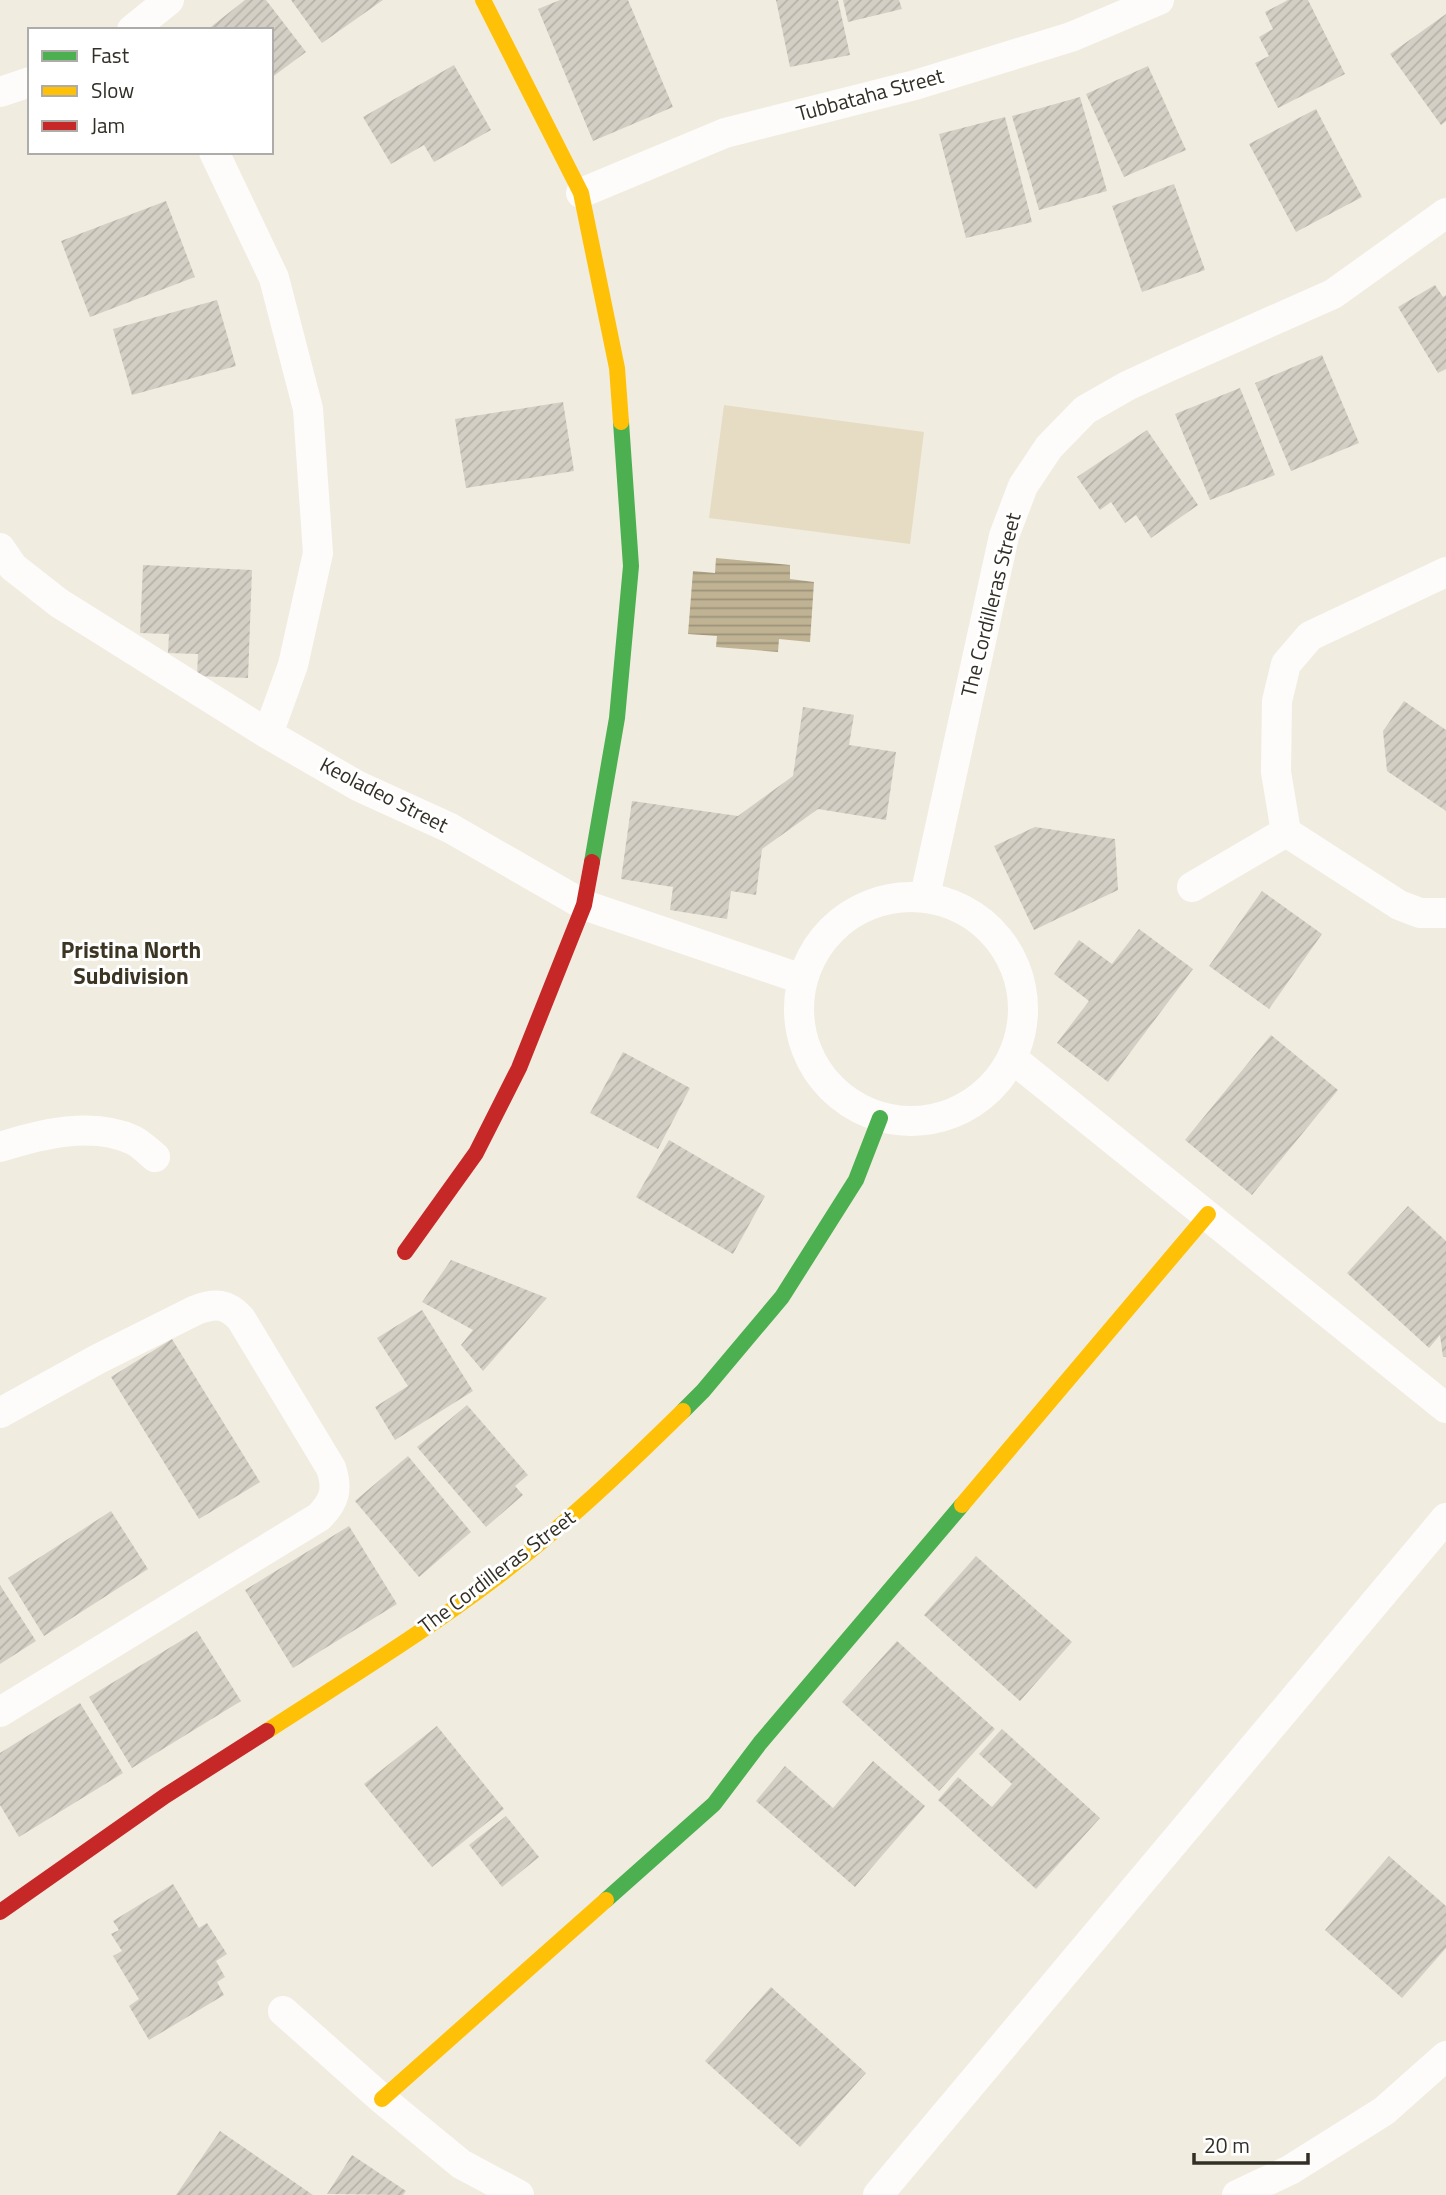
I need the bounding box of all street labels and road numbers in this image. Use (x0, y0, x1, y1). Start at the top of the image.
street label: Tubbataha Street (792, 59, 948, 129)
street label: The Cordilleras Street (952, 509, 1029, 700)
street label: Keoladeo Street (315, 748, 455, 840)
street label: The Cordilleras Street (411, 1501, 582, 1641)

